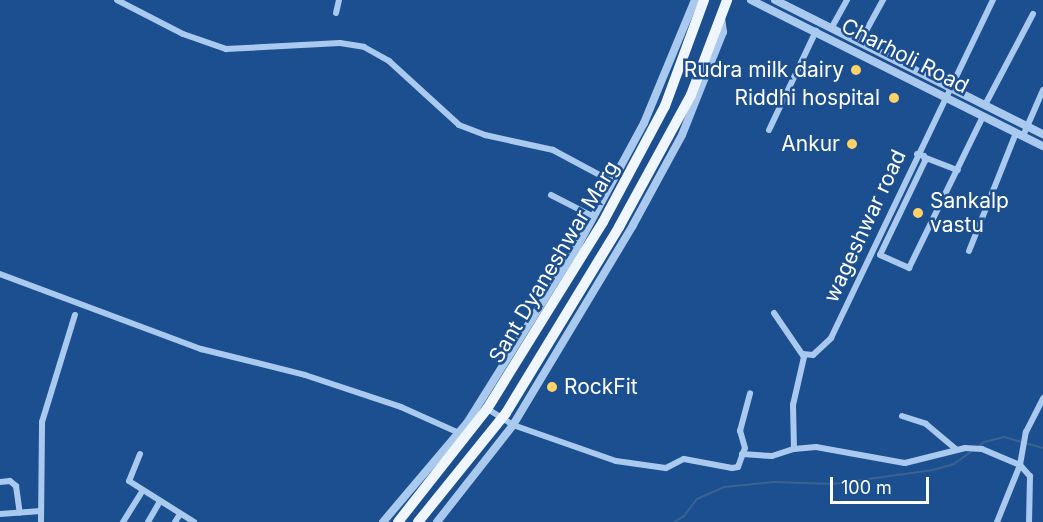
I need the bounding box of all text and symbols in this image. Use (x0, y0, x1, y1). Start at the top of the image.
street label: Charholi Road (837, 13, 973, 99)
place label: Rudra milk dairy (684, 57, 844, 83)
marker: Rudra milk dairy (849, 63, 863, 77)
place label: Riddhi hospital (734, 85, 880, 111)
marker: Riddhi hospital (885, 89, 903, 107)
place label: Ankur (781, 131, 840, 157)
marker: Ankur (845, 137, 859, 151)
street label: wageshwar road (819, 146, 911, 306)
street label: Sant Dyaneshwar Marg (484, 156, 624, 368)
place label: Sankalp vastu (930, 188, 1009, 238)
marker: Sankalp vastu (911, 206, 925, 220)
place label: RockFit (564, 374, 638, 400)
marker: RockFit (545, 380, 559, 394)
scale bar (833, 465, 932, 503)
text: 100 m (841, 477, 892, 498)

